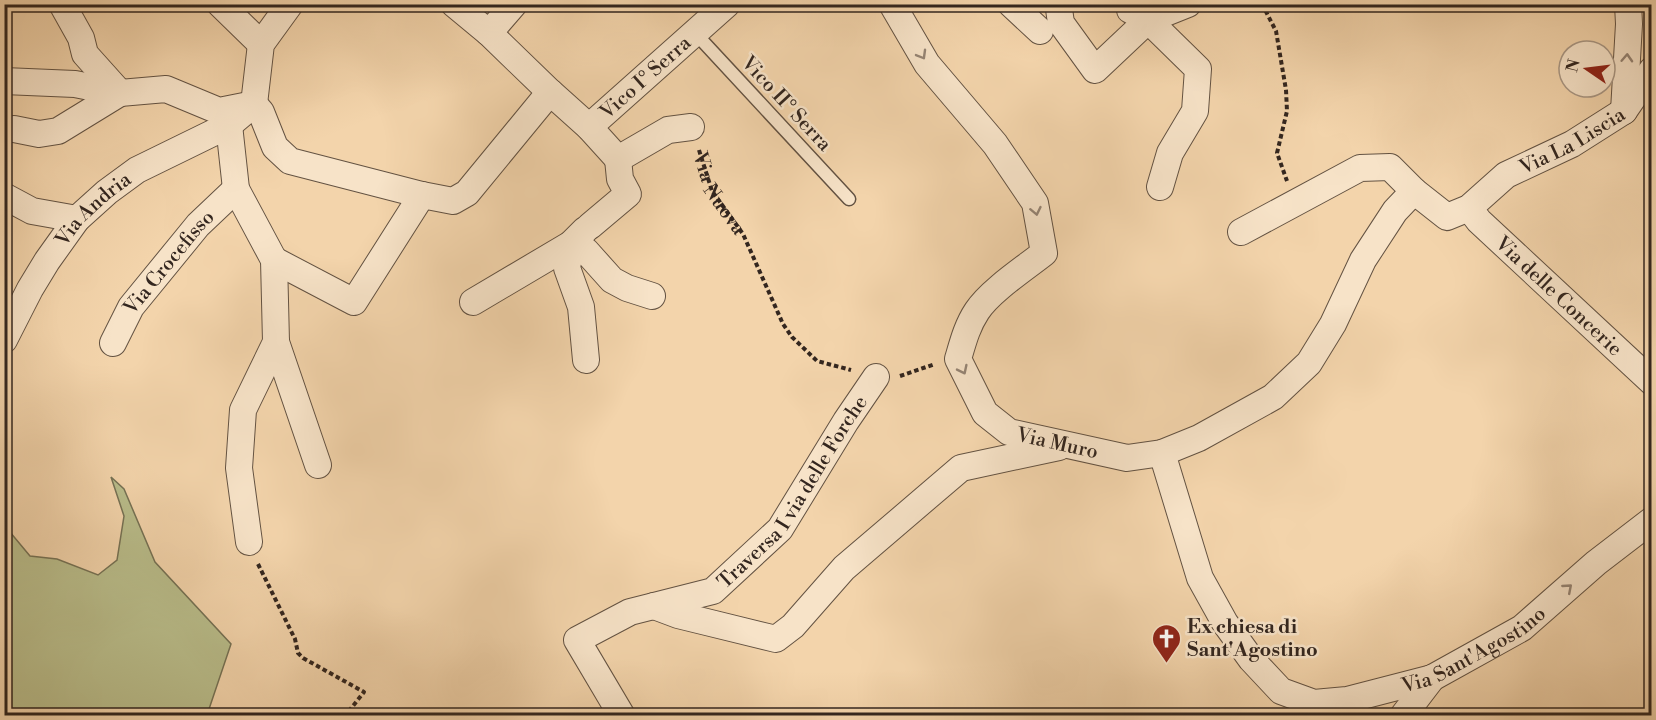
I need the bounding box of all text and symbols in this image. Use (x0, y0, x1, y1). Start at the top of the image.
street label: Vico I° Serra (595, 31, 697, 126)
north arrow (1557, 39, 1617, 99)
one-way arrow (915, 49, 926, 59)
street label: Vico II° Serra (735, 50, 837, 157)
one-way arrow (1621, 53, 1634, 62)
text: N (1562, 57, 1585, 74)
street label: Via La Liscia (1515, 102, 1631, 181)
street label: Via Nuova (686, 148, 751, 241)
street label: Via Andria (50, 167, 137, 252)
street label: Via Crocefisso (118, 205, 220, 321)
one-way arrow (1029, 206, 1042, 216)
street label: Via delle Concerie (1489, 231, 1627, 362)
one-way arrow (956, 363, 968, 374)
street label: Traversa I via delle Forche (713, 391, 874, 595)
street label: Via Muro (1013, 423, 1100, 465)
one-way arrow (1561, 584, 1572, 595)
street label: Via Sant'Agostino (1398, 602, 1552, 700)
place label: Ex chiesa di Sant'Agostino (1187, 615, 1318, 663)
church icon: Ex chiesa di Sant'Agostino (1150, 622, 1182, 664)

